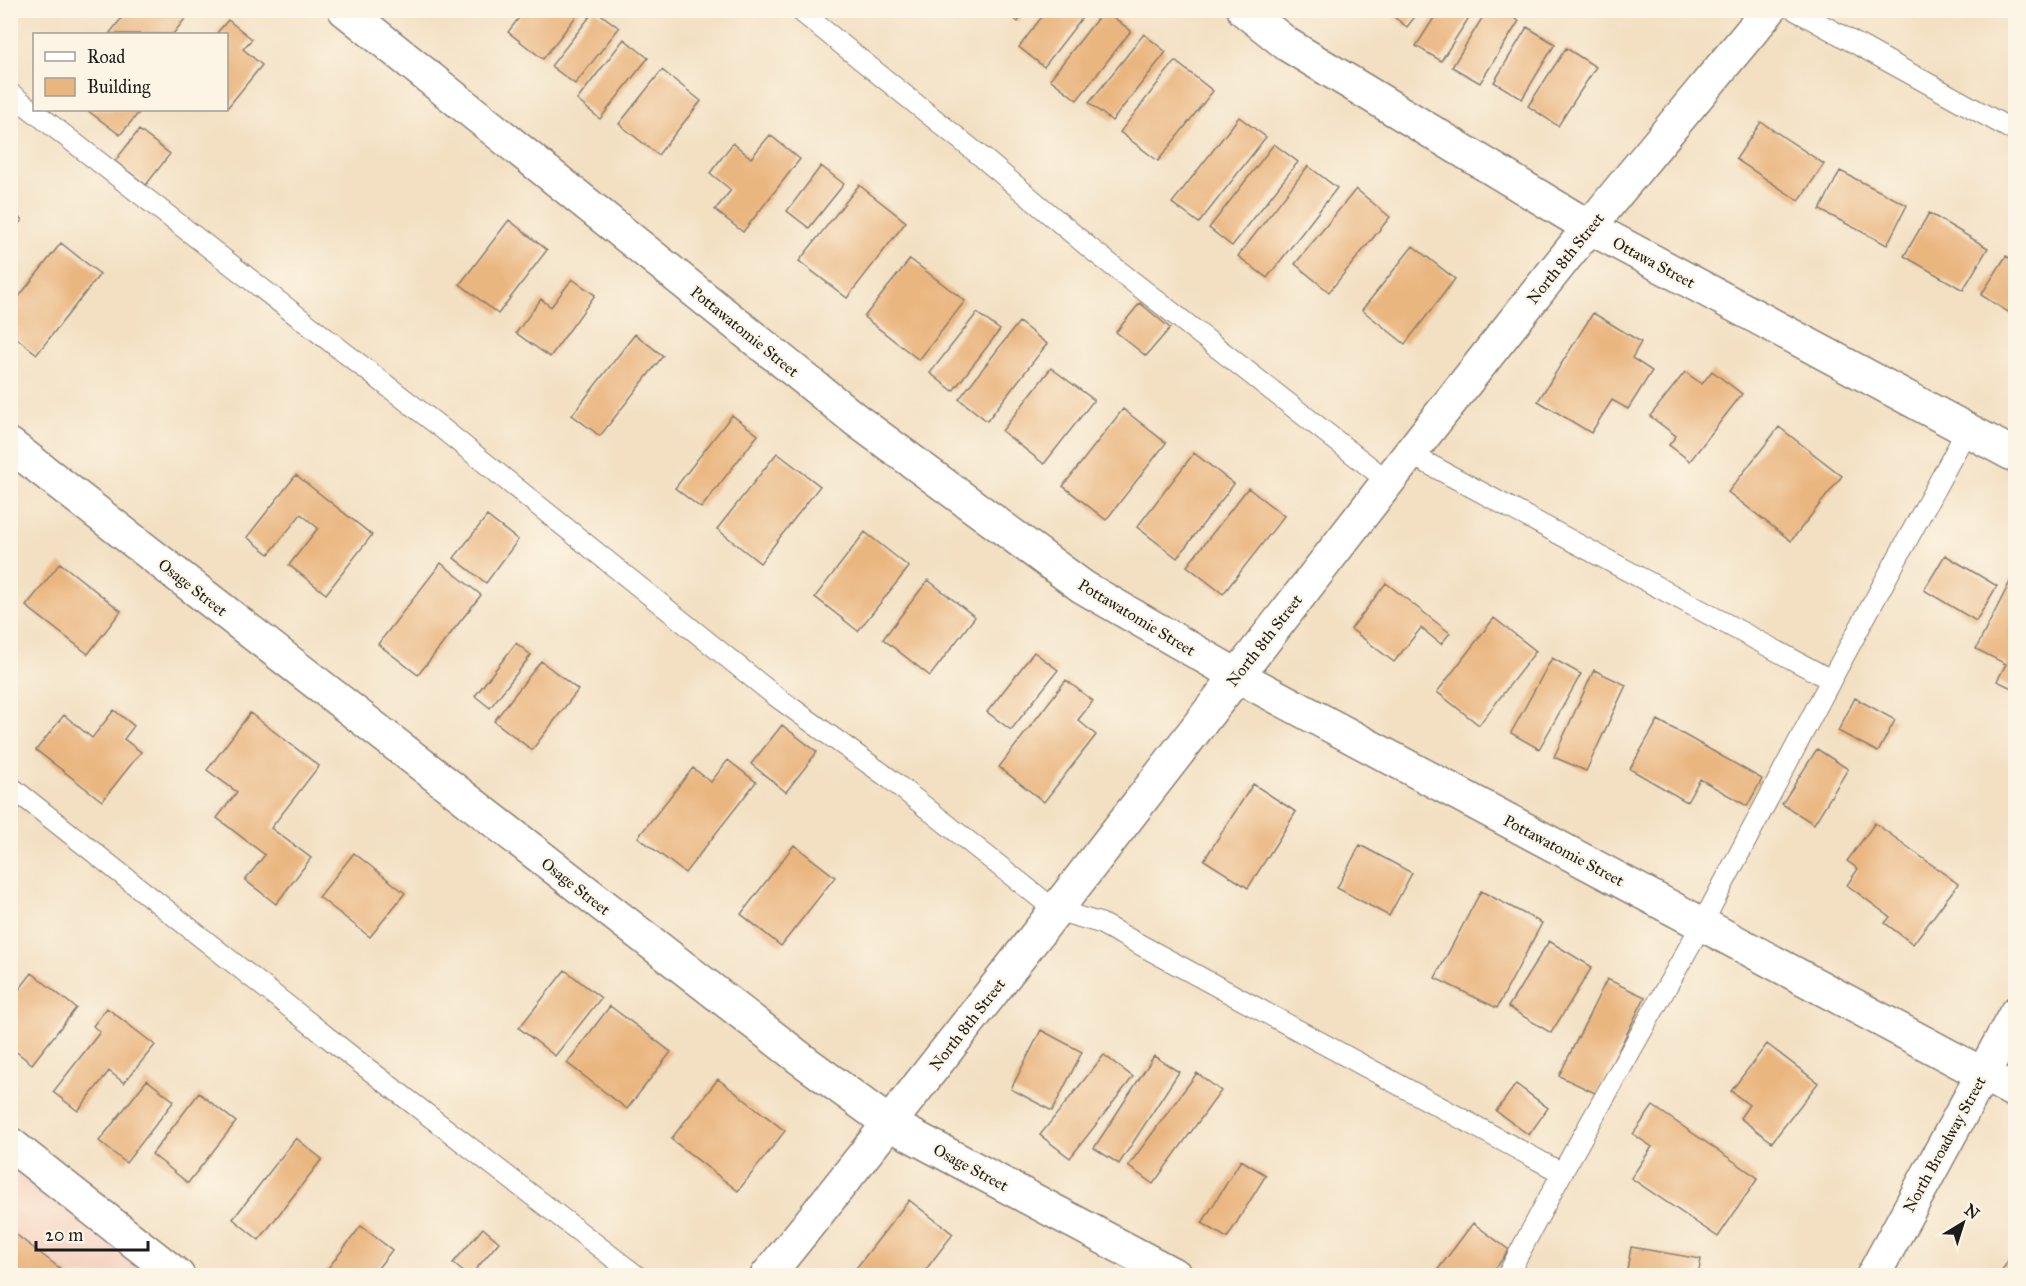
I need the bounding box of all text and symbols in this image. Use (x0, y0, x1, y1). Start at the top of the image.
legend (33, 33, 228, 111)
text: Road (87, 46, 125, 68)
text: Building (87, 76, 151, 99)
street label: North 8th Street (1523, 209, 1608, 308)
street label: Ottawa Street (1609, 233, 1699, 292)
street label: Pottawatomie Street (687, 282, 803, 381)
street label: Osage Street (154, 555, 231, 621)
street label: Pottawatomie Street (1075, 575, 1199, 660)
street label: North 8th Street (1223, 590, 1306, 690)
street label: Pottawatomie Street (1500, 811, 1627, 890)
street label: Osage Street (537, 854, 614, 920)
street label: North 8th Street (926, 974, 1009, 1074)
street label: North Broadway Street (1899, 1073, 1989, 1215)
street label: Osage Street (930, 1140, 1012, 1196)
north arrow (1933, 1193, 1993, 1253)
scale bar (36, 1214, 148, 1252)
text: 20 m (45, 1224, 83, 1246)

